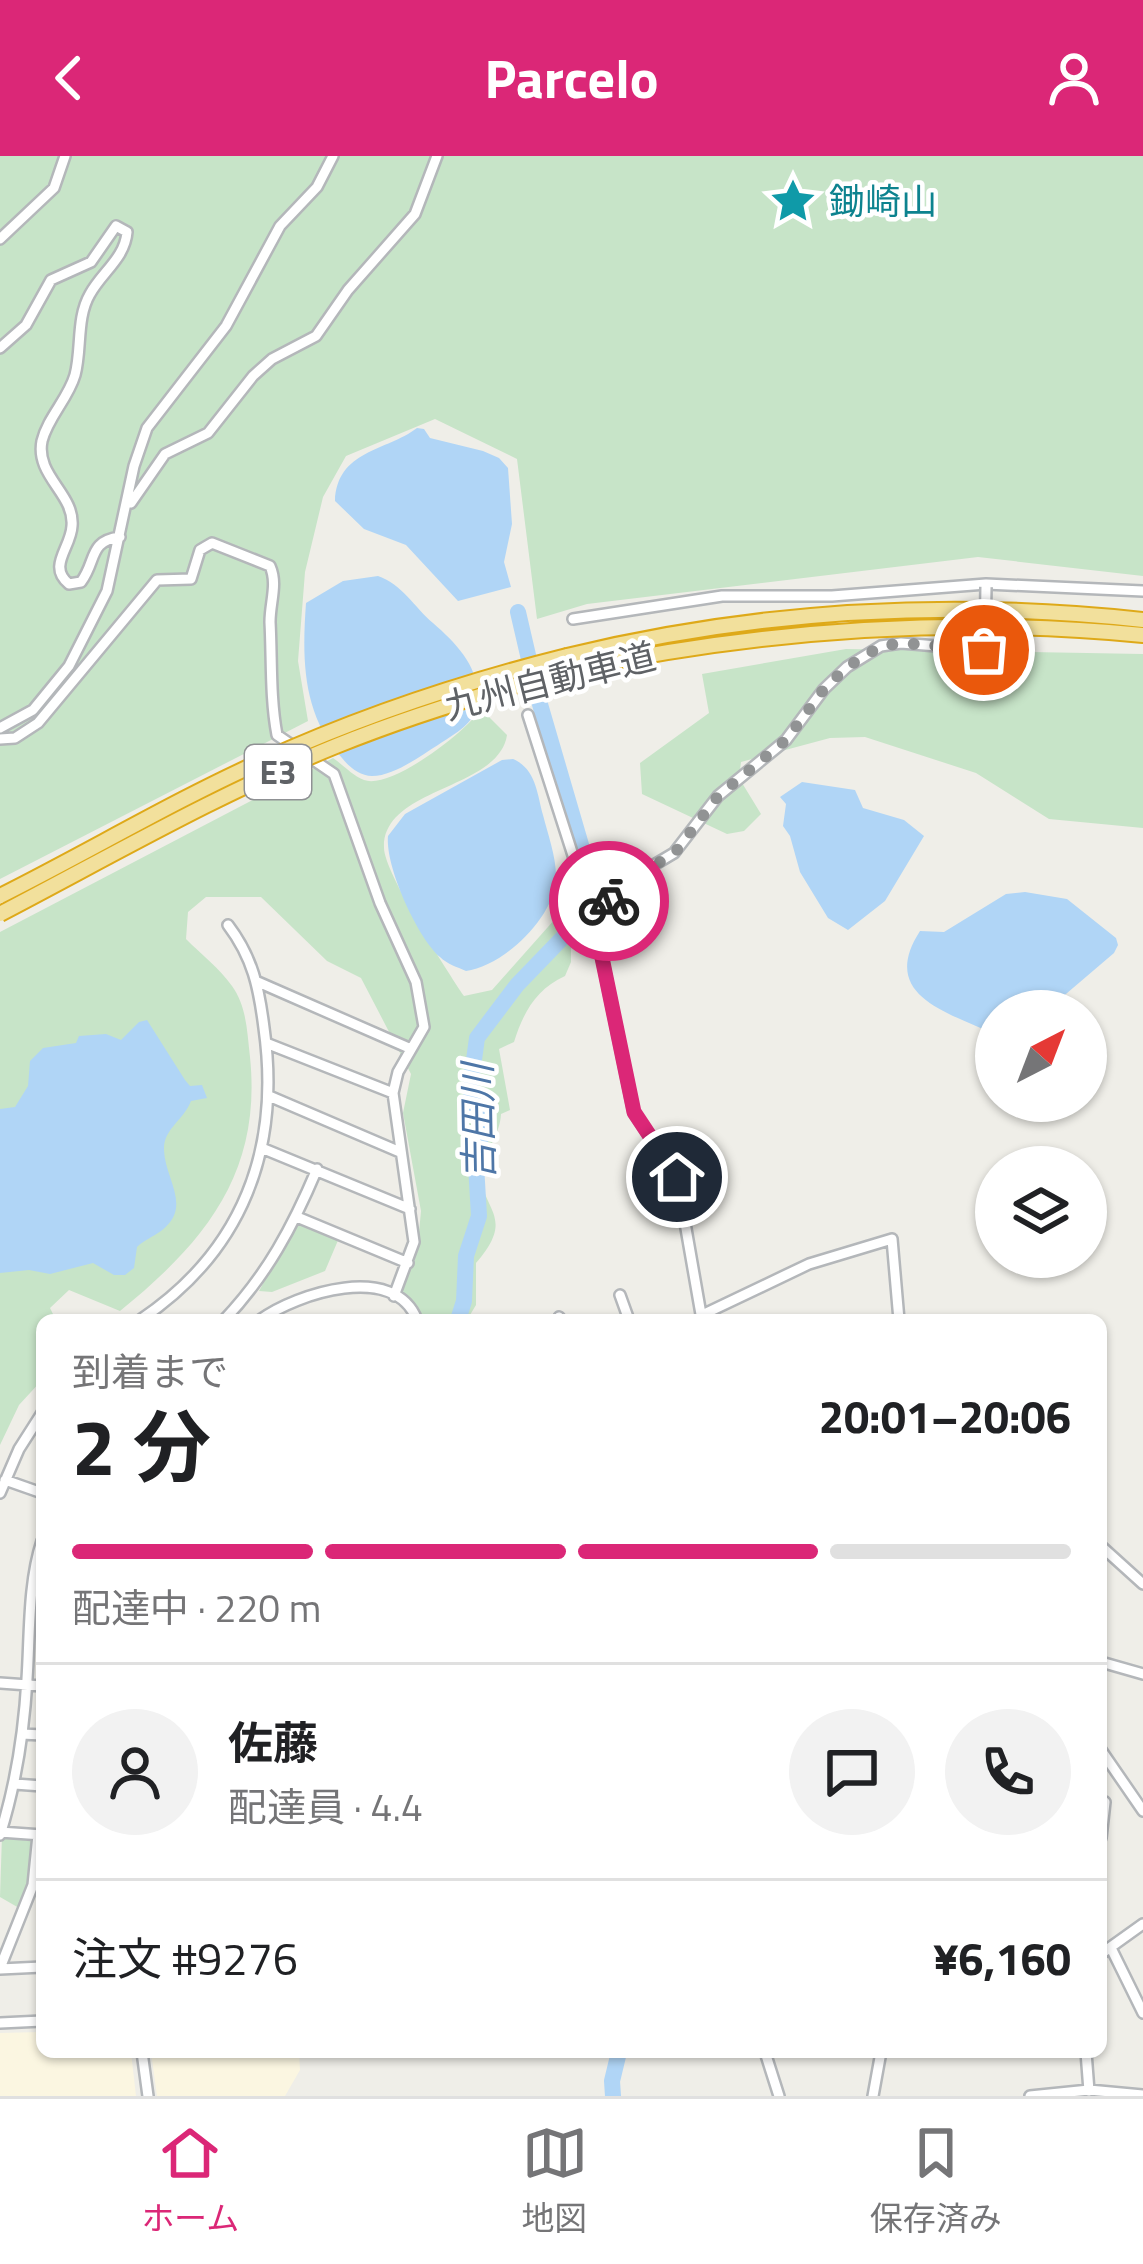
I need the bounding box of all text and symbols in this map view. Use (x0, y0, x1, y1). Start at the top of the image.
text: Parcelo (485, 37, 658, 119)
icon: back (36, 45, 102, 111)
icon: person (1041, 45, 1107, 111)
place label: 鋤崎山 (829, 173, 937, 228)
place icon: 鋤崎山 (768, 176, 818, 226)
pin (933, 599, 1035, 701)
icon: bag (951, 617, 1017, 683)
street label: 九州自動車道 (438, 628, 661, 733)
road number: E3 (245, 745, 311, 799)
courier (549, 841, 669, 961)
icon: bike (576, 868, 642, 934)
north arrow (975, 990, 1107, 1122)
map controls (975, 990, 1107, 1278)
water label: 吉田川 (447, 1059, 508, 1181)
pin (626, 1126, 728, 1228)
icon: home (644, 1144, 710, 1210)
button: layers (975, 1146, 1107, 1278)
text: 到着まで (72, 1342, 228, 1401)
text: 20:01–20:06 (819, 1382, 1071, 1450)
text: 2 分 (72, 1387, 211, 1505)
text: 配達中 · 220 m (72, 1578, 321, 1637)
text: 佐藤 (228, 1708, 318, 1776)
button: person (72, 1709, 198, 1835)
button: chat (789, 1709, 915, 1835)
button: phone (945, 1709, 1071, 1835)
text: 配達員 · 4.4 (228, 1777, 423, 1836)
text: 注文 #9276 (72, 1924, 298, 1992)
text: ¥6,160 (933, 1924, 1071, 1992)
tab: ホーム (141, 2120, 239, 2243)
tab: 地図 (522, 2120, 588, 2243)
tab: 保存済み (870, 2120, 1002, 2243)

